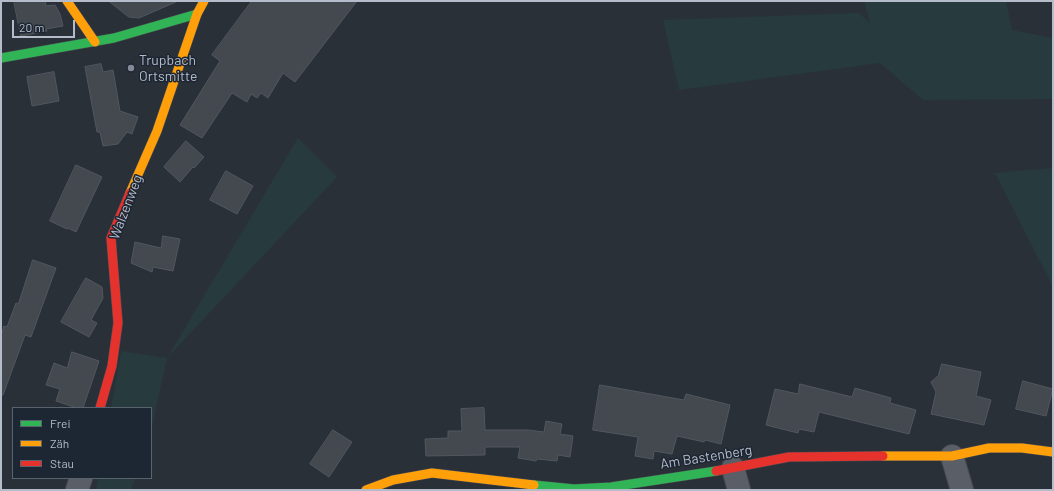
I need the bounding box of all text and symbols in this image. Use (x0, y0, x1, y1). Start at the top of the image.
scale bar (14, 12, 77, 38)
text: 20 m (19, 20, 45, 34)
place label: Trupbach Ortsmitte (139, 52, 197, 84)
marker: Trupbach Ortsmitte (126, 63, 136, 73)
street label: Walzenweg (106, 172, 146, 242)
legend (12, 407, 152, 479)
text: Frei (50, 416, 70, 430)
text: Zäh (50, 436, 69, 450)
street label: Am Bastenberg (659, 441, 753, 473)
text: Stau (50, 456, 74, 470)

